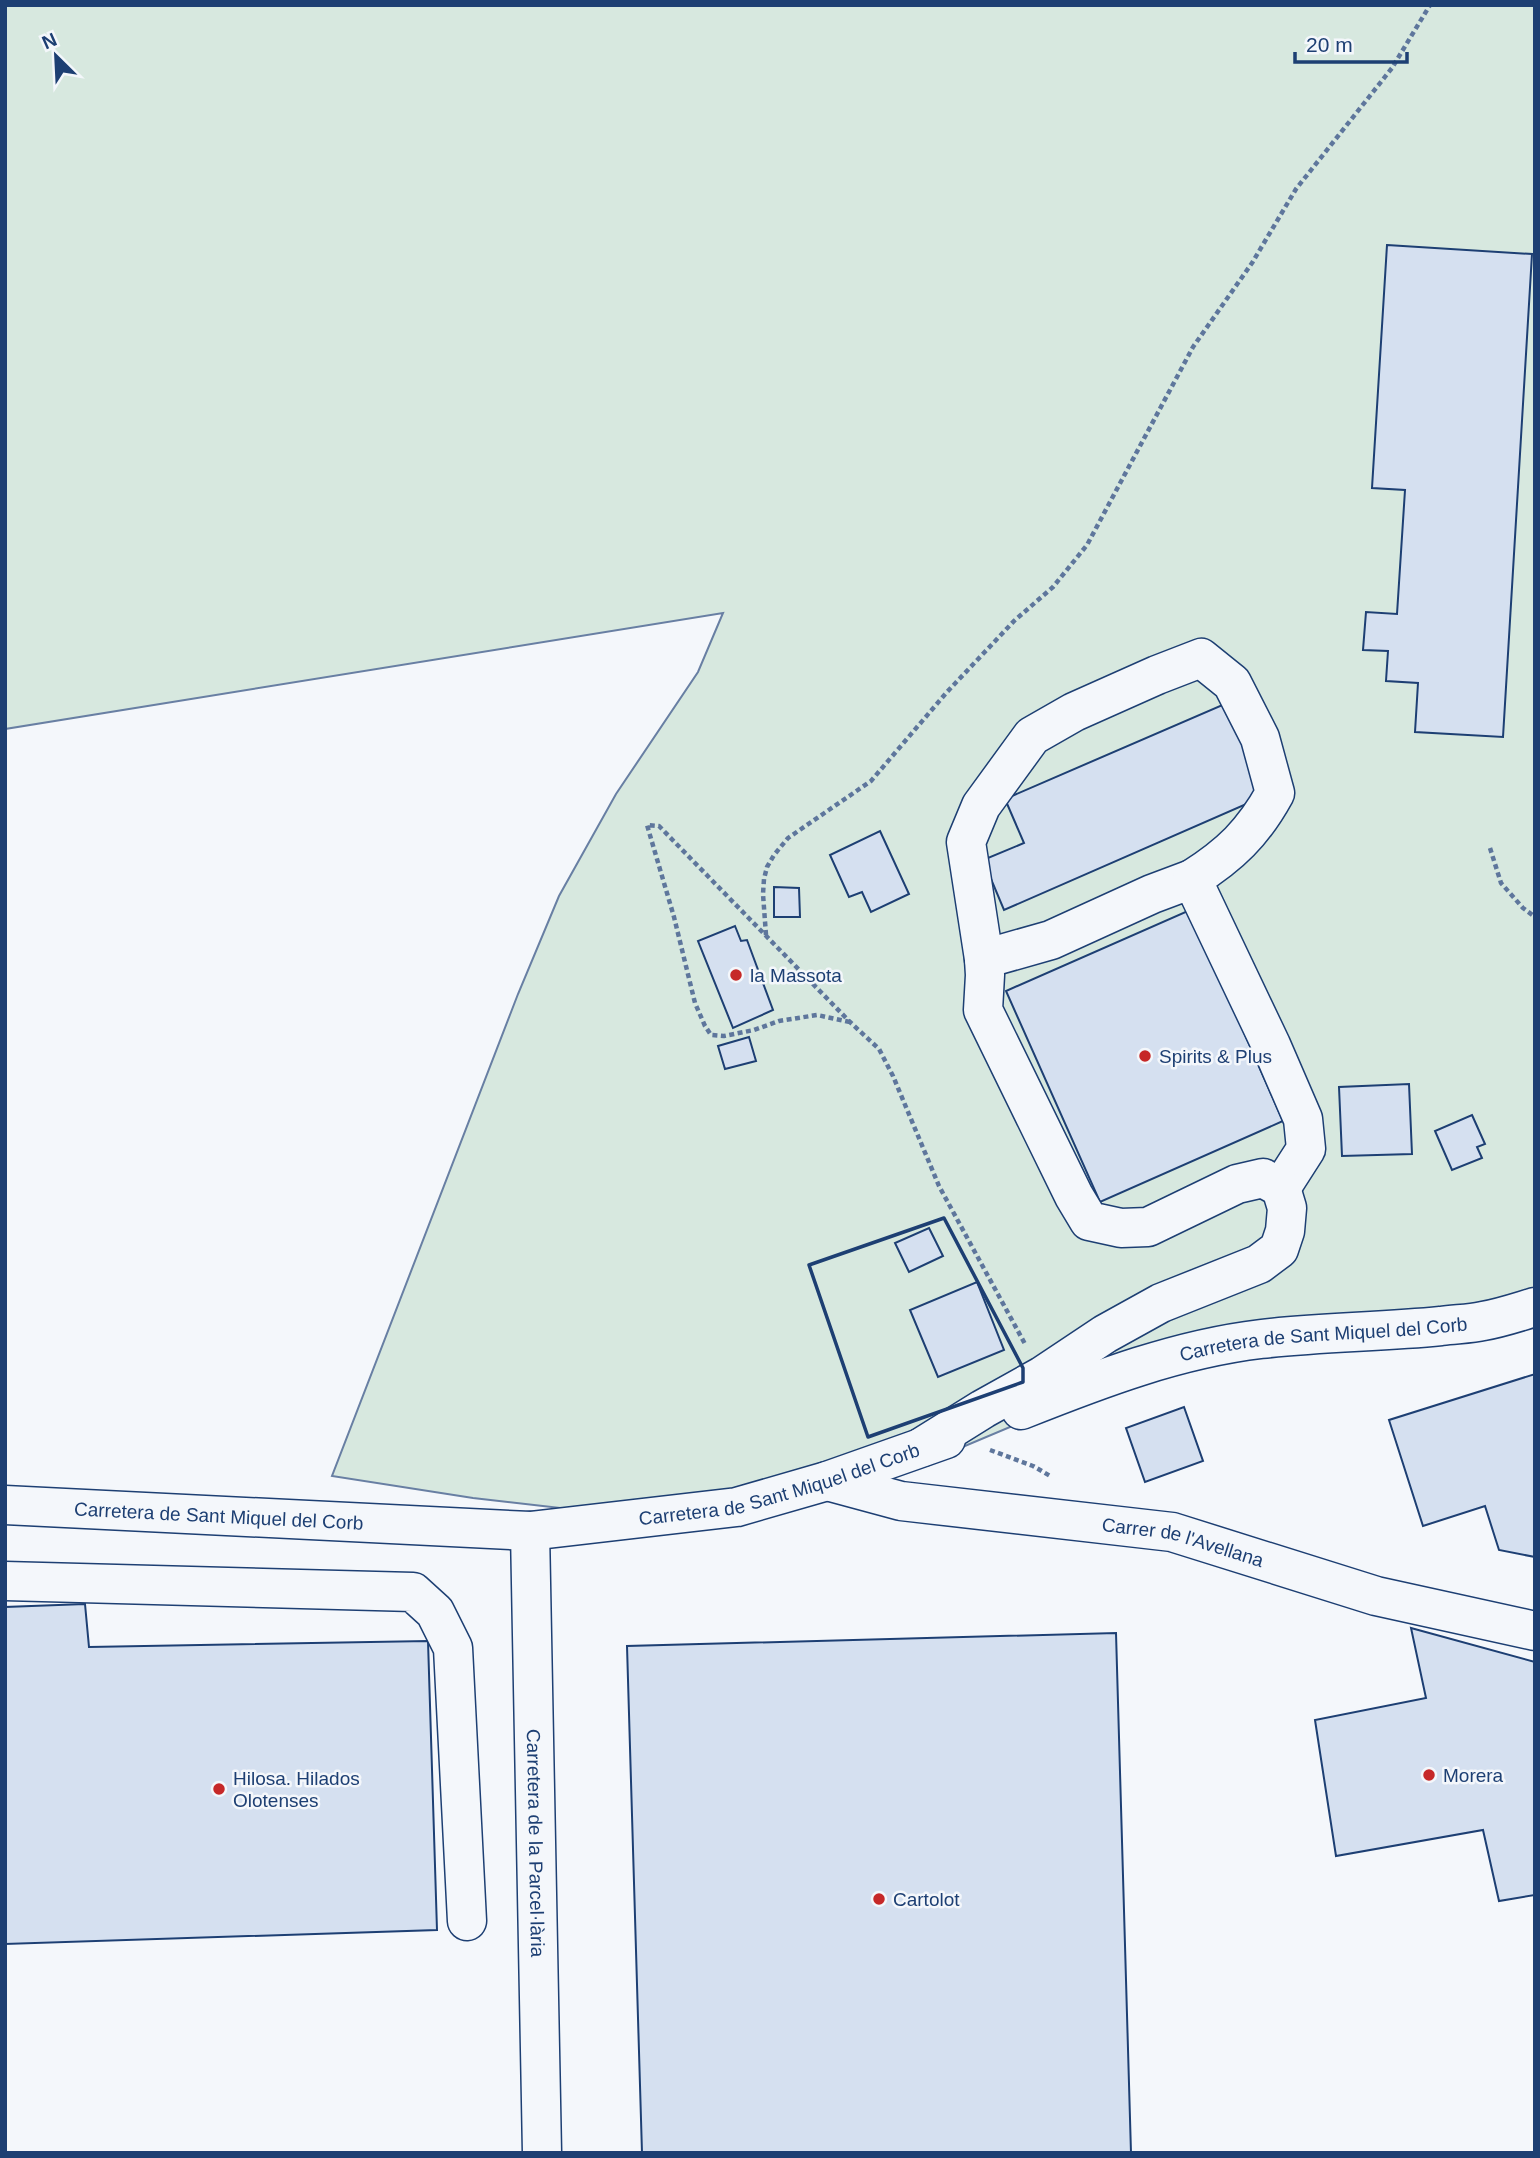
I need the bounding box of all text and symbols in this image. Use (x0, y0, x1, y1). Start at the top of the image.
north arrow (21, 21, 91, 91)
scale bar (1295, 21, 1407, 65)
text: N (39, 29, 60, 53)
text: 20 m (1306, 33, 1353, 56)
place label: la Massota (750, 965, 842, 986)
marker: la Massota (728, 967, 744, 983)
place label: Spirits & Plus (1159, 1046, 1272, 1067)
marker: Spirits & Plus (1137, 1048, 1153, 1064)
street label: Carretera de Sant Miquel del Corb (1177, 1313, 1468, 1365)
street label: Carretera de Sant Miquel del Corb (638, 1439, 922, 1529)
street label: Carretera de Sant Miquel del Corb (74, 1498, 364, 1534)
street label: Carrer de l'Avellana (1101, 1514, 1267, 1571)
street label: Carretera de la Parcel·lària (523, 1729, 548, 1958)
place label: Morera (1443, 1765, 1504, 1786)
marker: Morera (1421, 1767, 1437, 1783)
place label: Hilosa. Hilados Olotenses (233, 1768, 360, 1811)
marker: Hilosa. Hilados Olotenses (211, 1781, 227, 1797)
place label: Cartolot (893, 1889, 960, 1910)
marker: Cartolot (871, 1891, 887, 1907)

